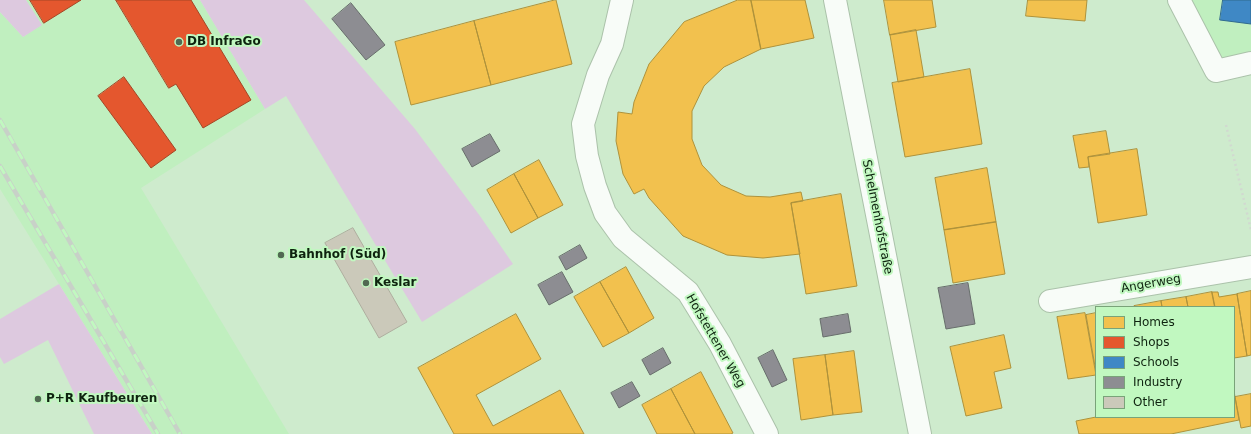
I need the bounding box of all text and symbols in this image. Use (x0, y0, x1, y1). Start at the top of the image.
place label: DB InfraGo (187, 35, 261, 49)
marker: DB InfraGo (174, 37, 184, 47)
street label: Schelmenhofstraße (859, 158, 895, 276)
place label: Bahnhof (Süd) (289, 248, 386, 262)
marker: Bahnhof (Süd) (276, 250, 286, 260)
street label: Angerweg (1120, 272, 1182, 296)
place label: Keslar (374, 276, 416, 290)
marker: Keslar (361, 278, 371, 288)
street label: Hofstettener Weg (682, 292, 748, 390)
legend (1095, 306, 1235, 418)
text: Homes (1133, 315, 1175, 329)
text: Shops (1133, 335, 1169, 349)
text: Schools (1133, 355, 1179, 369)
text: Industry (1133, 375, 1182, 389)
place label: P+R Kaufbeuren (46, 392, 157, 406)
marker: P+R Kaufbeuren (33, 394, 43, 404)
text: Other (1133, 395, 1167, 409)

